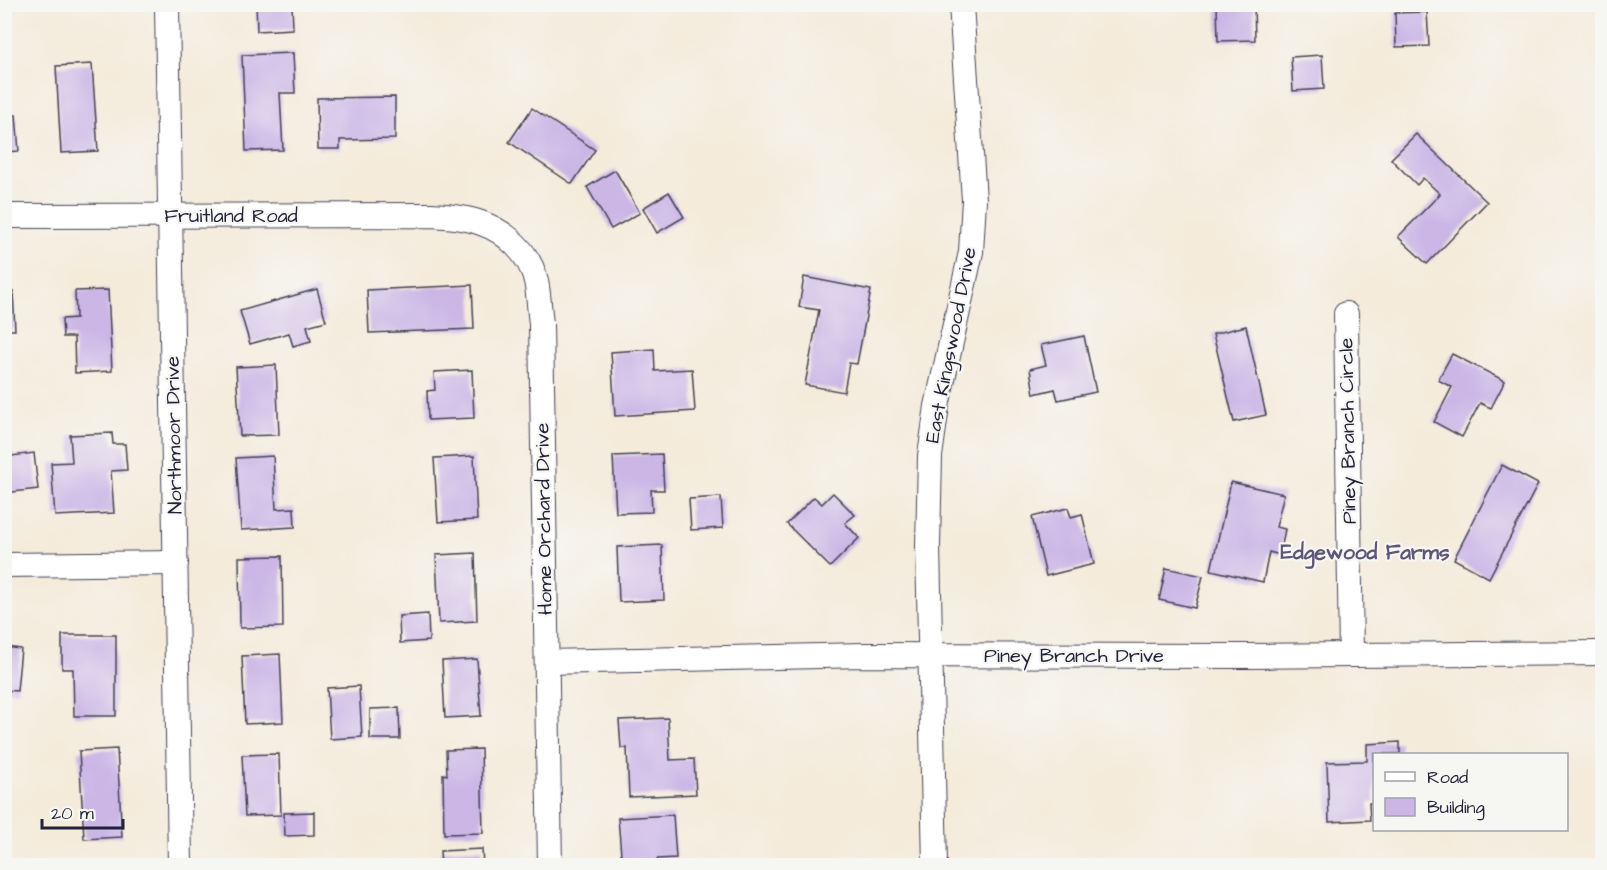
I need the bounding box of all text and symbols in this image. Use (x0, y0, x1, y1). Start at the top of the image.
street label: Fruitland Road (164, 202, 298, 230)
street label: East Kingswood Drive (918, 245, 985, 445)
street label: Piney Branch Circle (1332, 337, 1365, 524)
street label: Northmoor Drive (159, 356, 189, 514)
street label: Home Orchard Drive (528, 422, 560, 615)
district label: Edgewood Farms (1281, 538, 1450, 569)
street label: Piney Branch Drive (984, 642, 1164, 671)
legend (1373, 753, 1568, 831)
text: Road (1427, 765, 1468, 790)
scale bar (42, 792, 123, 830)
text: Building (1427, 795, 1485, 821)
text: 20 m (51, 801, 94, 826)

